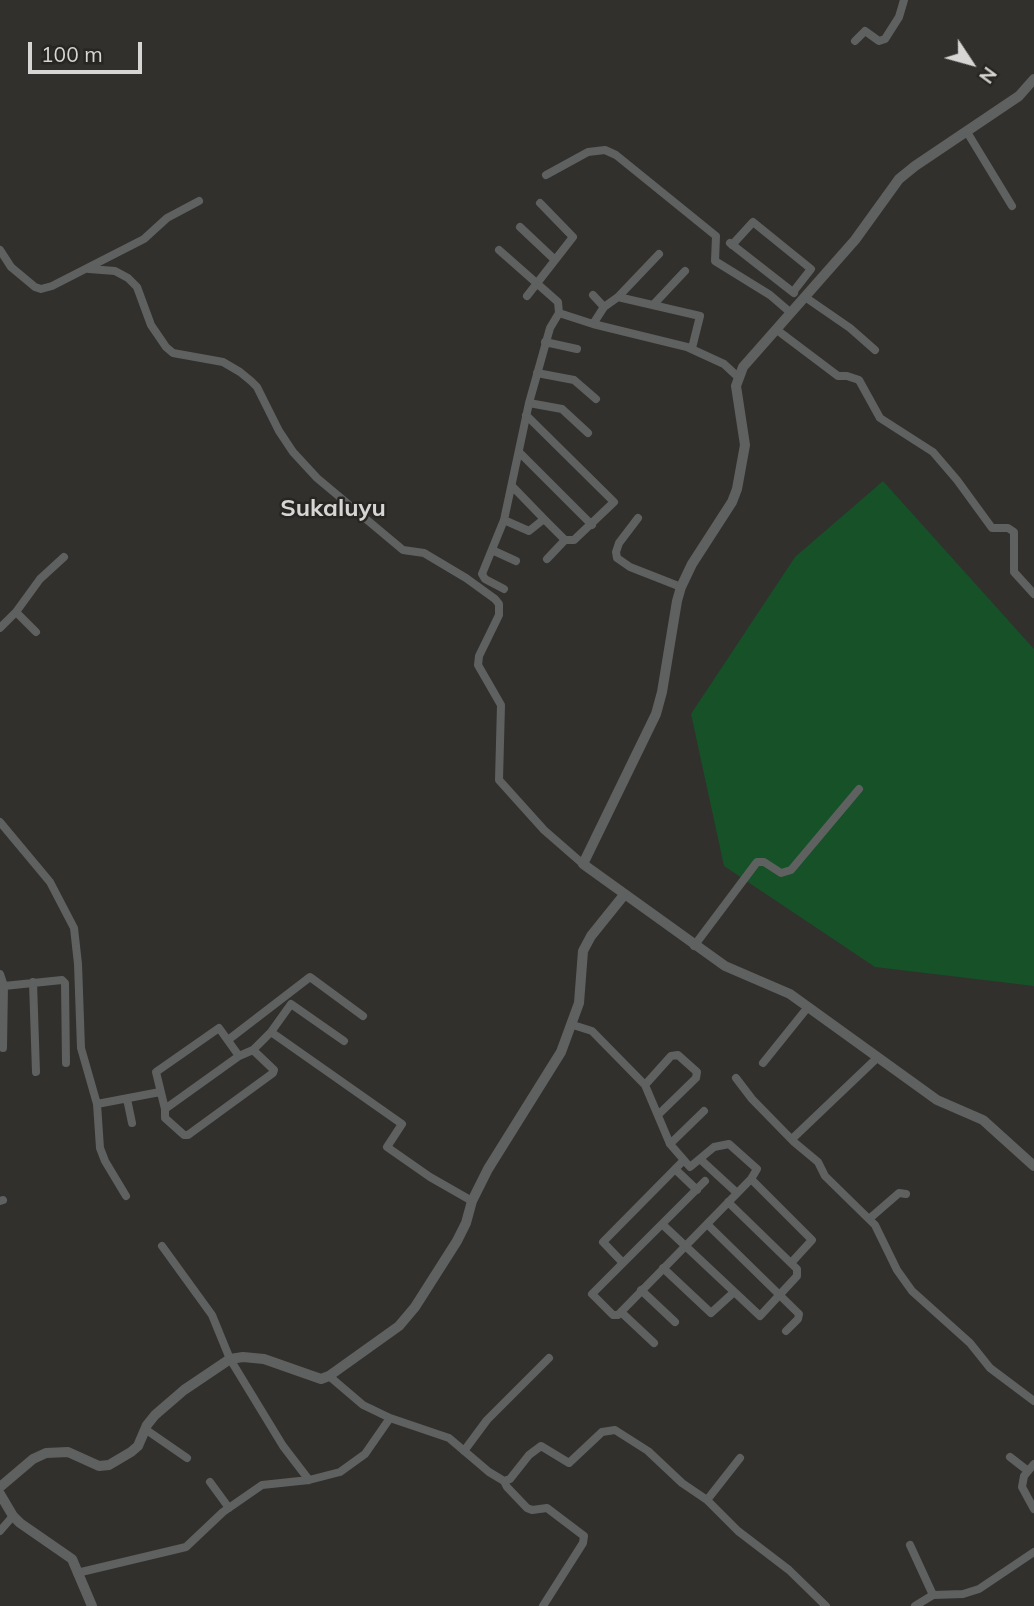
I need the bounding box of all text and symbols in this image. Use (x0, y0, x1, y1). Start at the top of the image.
scale bar (32, 28, 145, 72)
north arrow (936, 28, 1006, 98)
text: 100 m (41, 41, 103, 67)
text: N (974, 62, 1002, 88)
district label: Sukaluyu (280, 495, 386, 523)

